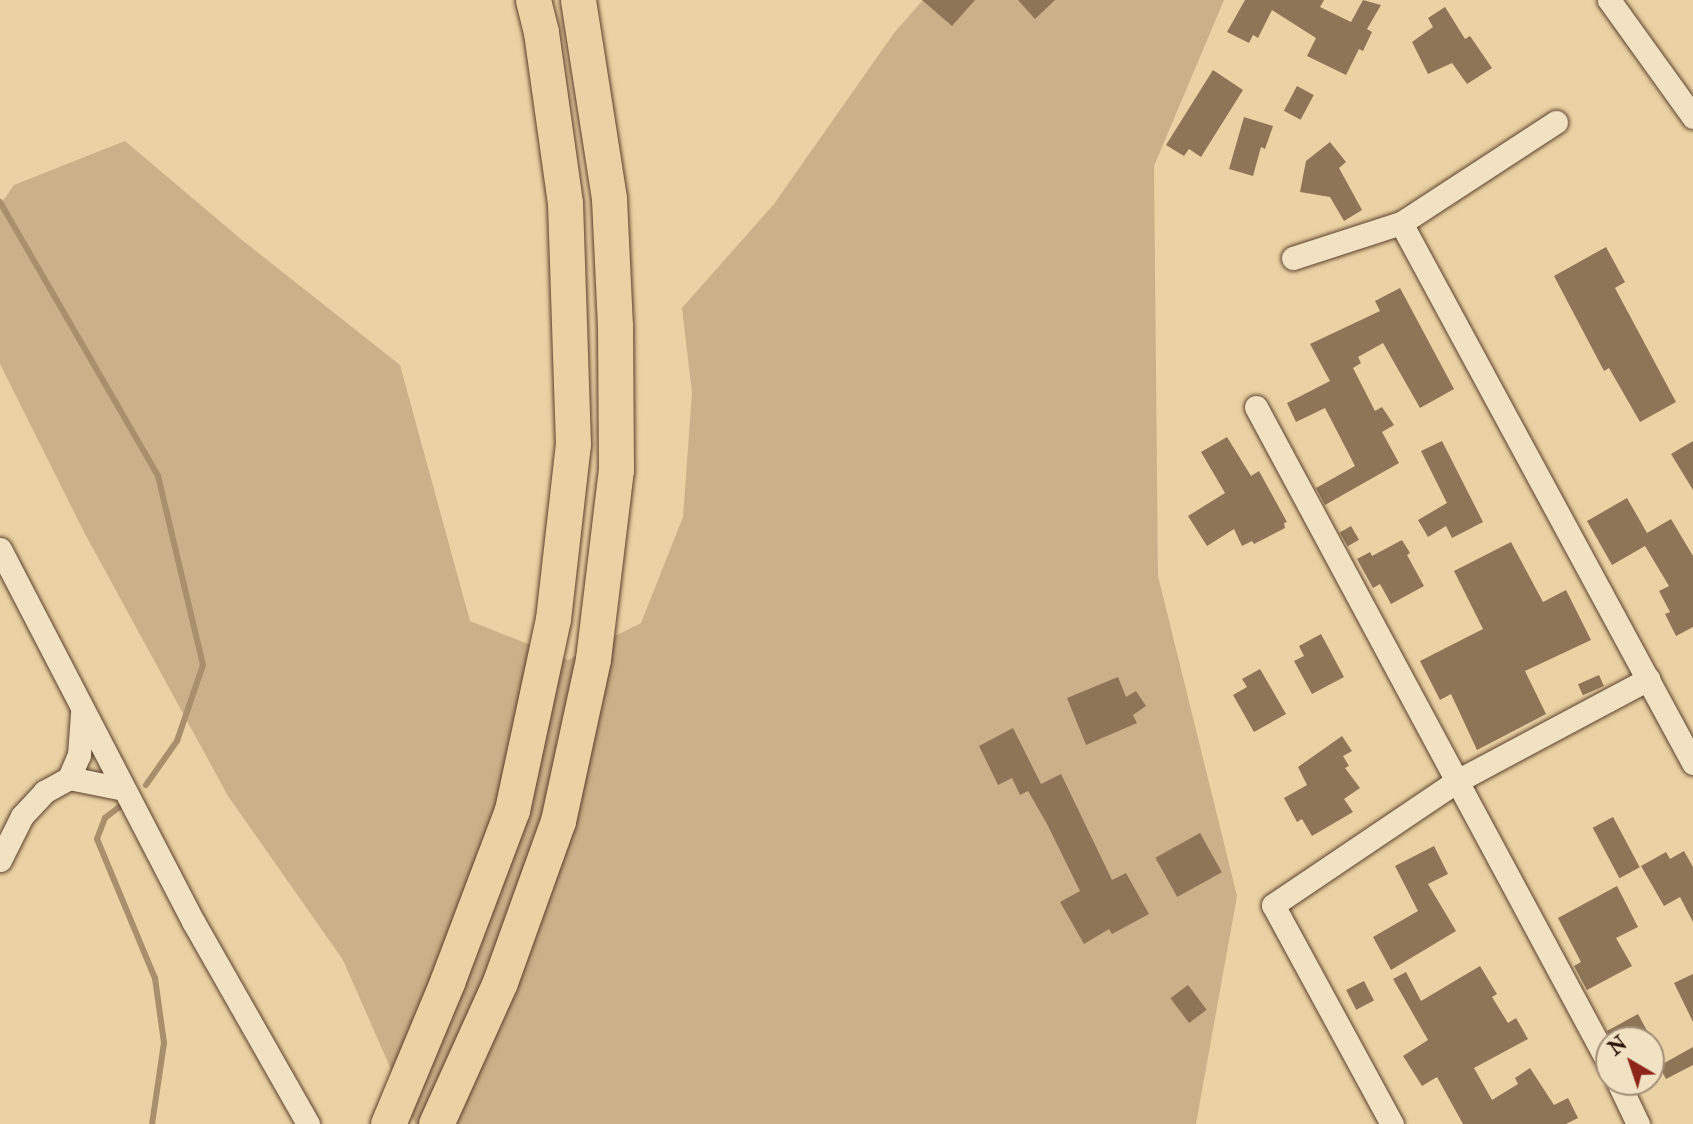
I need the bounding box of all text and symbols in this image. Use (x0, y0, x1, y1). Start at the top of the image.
north arrow (1595, 1026, 1665, 1096)
text: N (1604, 1032, 1632, 1061)

